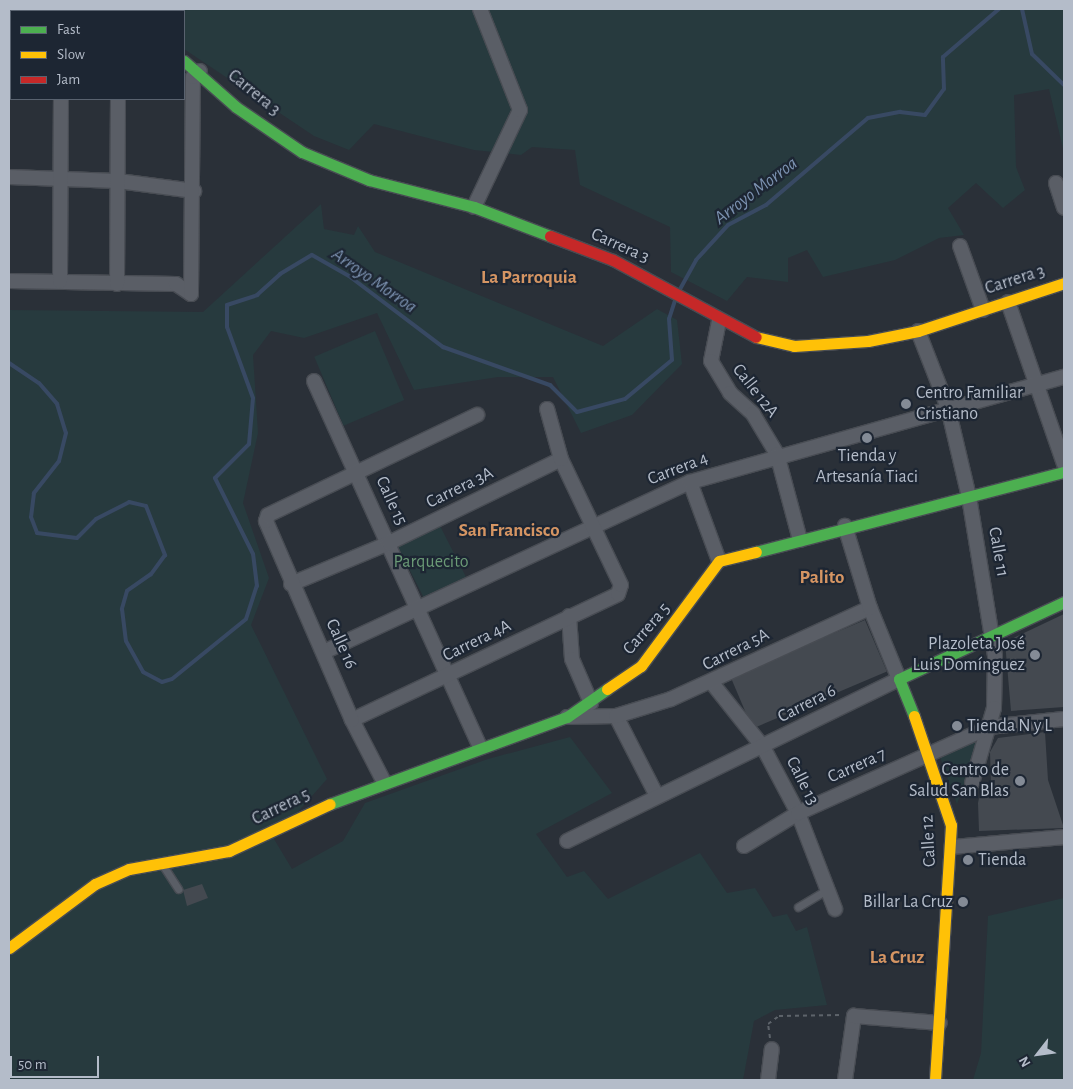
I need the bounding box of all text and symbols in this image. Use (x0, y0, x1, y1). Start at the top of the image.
legend (10, 10, 185, 100)
text: Fast (57, 22, 80, 37)
text: Slow (57, 47, 85, 62)
street label: Carrera 3 (223, 65, 285, 121)
text: Jam (57, 72, 80, 87)
water label: Arroyo Morroa (710, 152, 802, 230)
street label: Carrera 3 (587, 224, 653, 268)
water label: Arroyo Morroa (327, 243, 421, 319)
street label: Carrera 3 (982, 260, 1048, 300)
district label: La Parroquia (481, 267, 577, 289)
street label: Calle 12A (727, 360, 783, 422)
place label: Centro Familiar Cristiano (916, 383, 1023, 426)
marker: Centro Familiar Cristiano (900, 398, 912, 410)
marker: Tienda y Artesanía Tiaci (861, 432, 873, 444)
place label: Tienda y Artesanía Tiaci (816, 446, 918, 488)
street label: Carrera 4 (645, 448, 711, 490)
street label: Carrera 3A (423, 462, 497, 514)
street label: Calle 15 (370, 473, 412, 529)
district label: San Francisco (458, 520, 560, 542)
street label: Calle 11 (983, 525, 1013, 579)
park label: Parquecito (393, 551, 469, 573)
district label: Palito (800, 567, 844, 589)
street label: Carrera 5 (619, 599, 675, 659)
street label: Carrera 4A (439, 615, 515, 667)
street label: Calle 16 (320, 616, 362, 672)
street label: Carrera 5A (699, 624, 773, 676)
place label: Plazoleta José Luis Domínguez (912, 634, 1025, 676)
marker: Plazoleta José Luis Domínguez (1029, 649, 1041, 661)
street label: Carrera 6 (774, 680, 840, 728)
place label: Tienda N y L (967, 715, 1052, 737)
marker: Tienda N y L (951, 720, 963, 732)
street label: Carrera 7 (824, 744, 890, 788)
street label: Calle 13 (781, 753, 823, 809)
place label: Centro de Salud San Blas (909, 760, 1009, 802)
marker: Centro de Salud San Blas (1013, 774, 1027, 788)
street label: Carrera 5 (248, 784, 314, 830)
street label: Calle 12 (917, 814, 941, 868)
place label: Tienda (978, 849, 1026, 871)
marker: Tienda (962, 854, 974, 866)
place label: Billar La Cruz (863, 891, 953, 913)
marker: Billar La Cruz (957, 896, 969, 908)
district label: La Cruz (870, 947, 924, 969)
north arrow (1013, 1029, 1063, 1079)
scale bar (12, 1046, 101, 1078)
text: N (1017, 1054, 1034, 1069)
text: 50 m (18, 1057, 47, 1072)

